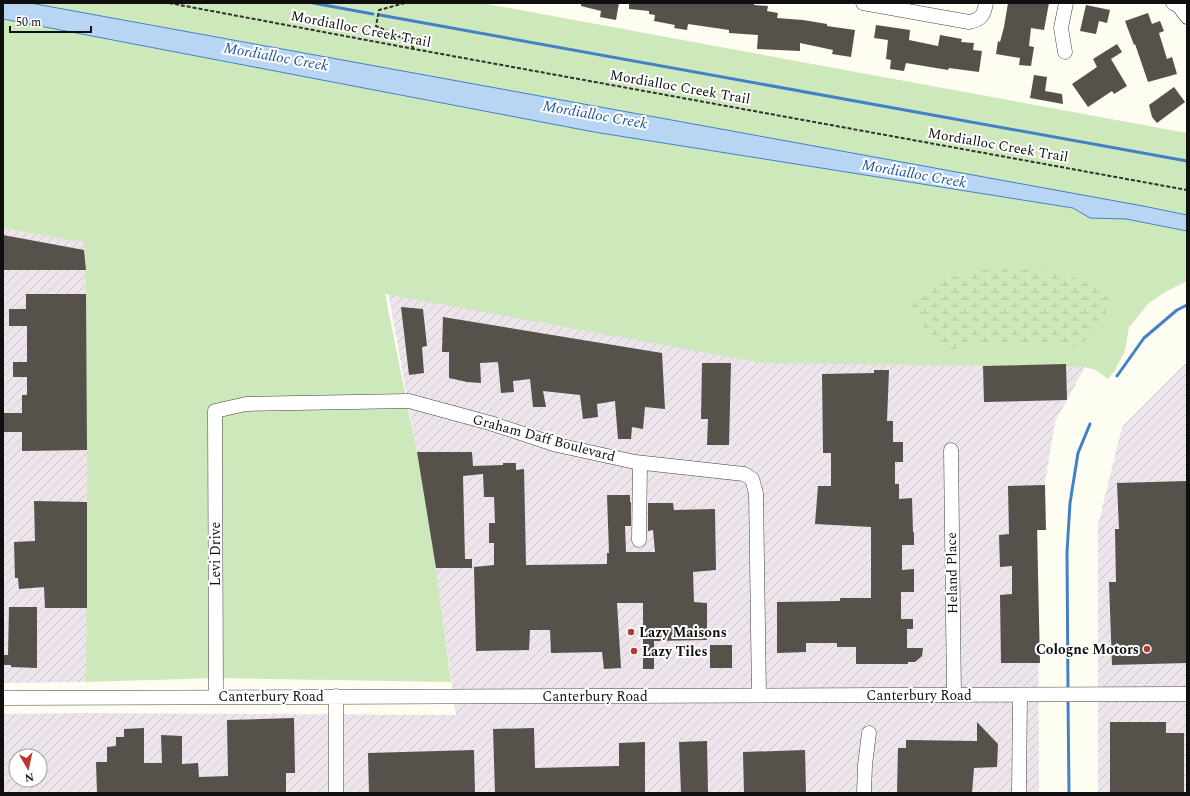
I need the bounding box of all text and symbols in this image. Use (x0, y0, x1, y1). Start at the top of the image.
street label: Mordialloc Creek Trail (289, 5, 433, 53)
scale bar (10, 8, 91, 34)
text: 50 m (16, 13, 41, 32)
water label: Mordialloc Creek (222, 36, 330, 78)
street label: Mordialloc Creek Trail (608, 64, 752, 110)
water label: Mordialloc Creek (541, 94, 649, 136)
street label: Mordialloc Creek Trail (926, 122, 1070, 168)
water label: Mordialloc Creek (860, 153, 968, 195)
street label: Graham Daff Boulevard (470, 409, 618, 467)
street label: Levi Drive (205, 522, 226, 586)
street label: Heland Place (941, 532, 963, 614)
place label: Lazy Maisons (639, 622, 727, 643)
marker: Lazy Maisons (626, 627, 636, 637)
place label: Cologne Motors (1036, 639, 1139, 660)
place label: Lazy Tiles (642, 641, 708, 662)
marker: Cologne Motors (1142, 644, 1152, 654)
marker: Lazy Tiles (629, 646, 639, 656)
street label: Canterbury Road (866, 685, 972, 706)
street label: Canterbury Road (218, 686, 324, 707)
street label: Canterbury Road (542, 686, 648, 707)
north arrow (8, 748, 48, 788)
text: N (24, 768, 35, 786)

